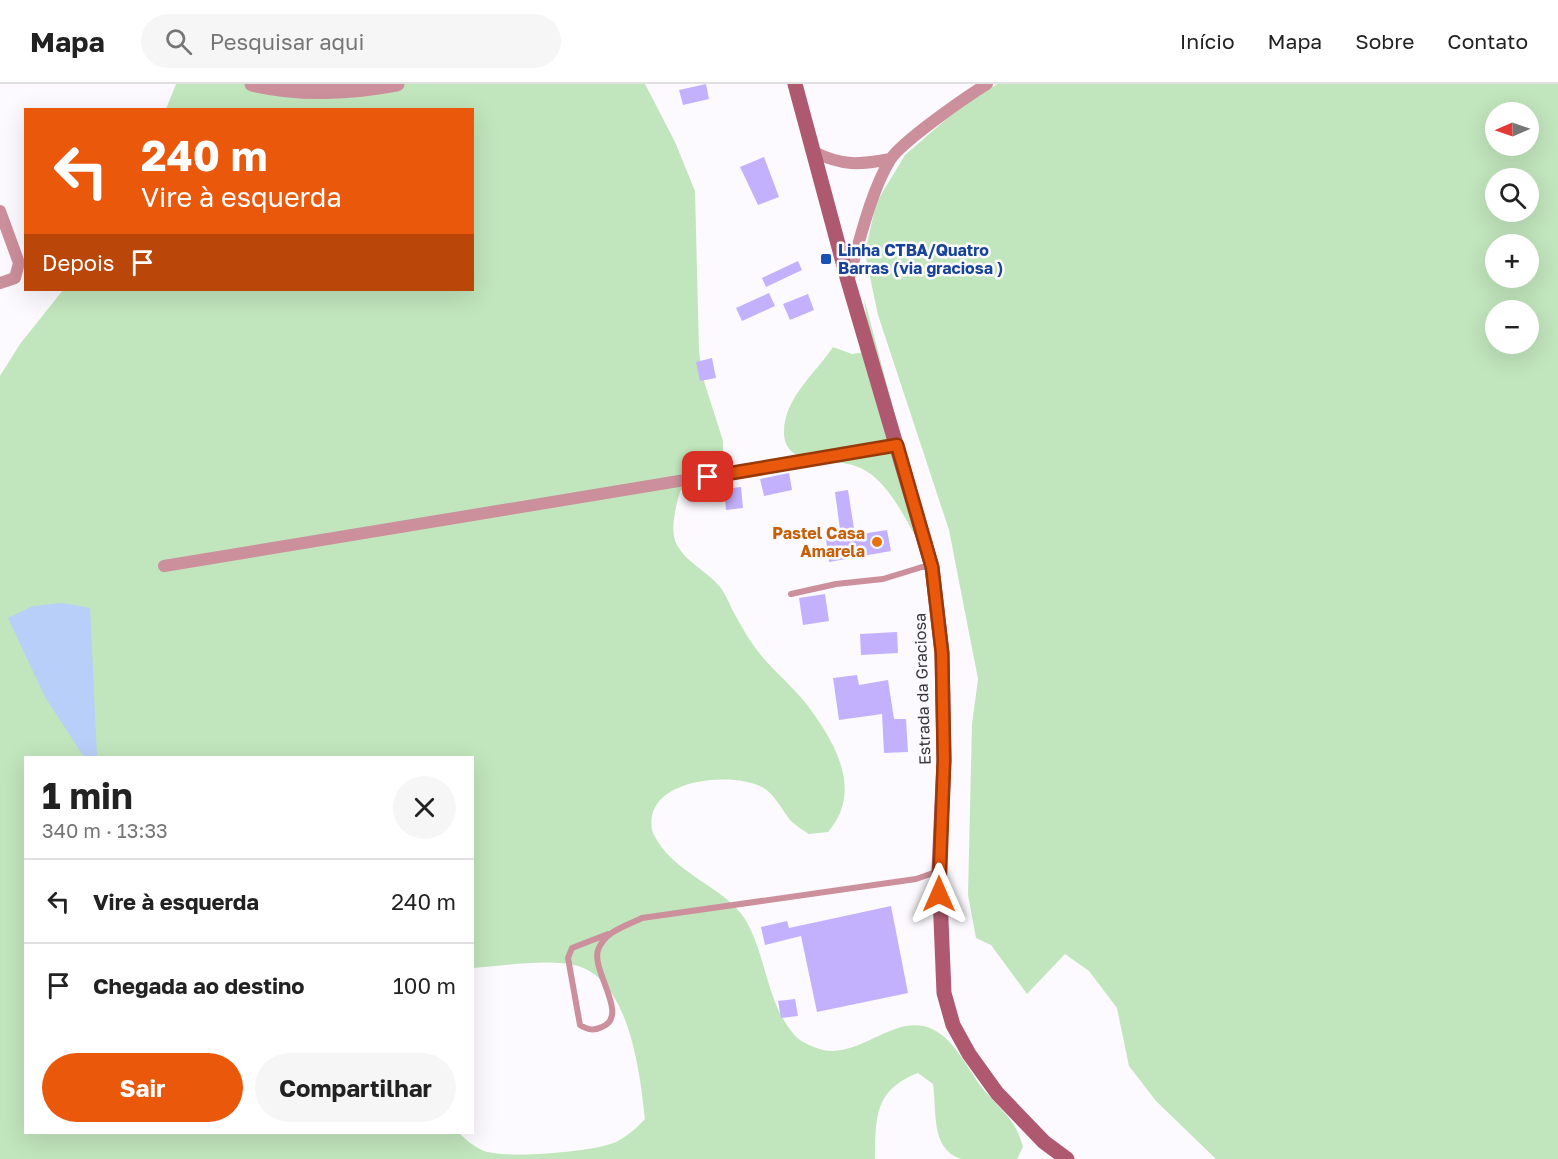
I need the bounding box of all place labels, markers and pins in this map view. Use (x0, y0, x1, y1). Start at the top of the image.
place label: Linha CTBA/Quatro Barras (via graciosa ) (838, 240, 1003, 278)
marker: Linha CTBA/Quatro Barras (via graciosa ) (819, 252, 833, 266)
pin (682, 451, 733, 502)
place label: Pastel Casa Amarela (772, 523, 865, 561)
marker: Pastel Casa Amarela (870, 535, 884, 549)

